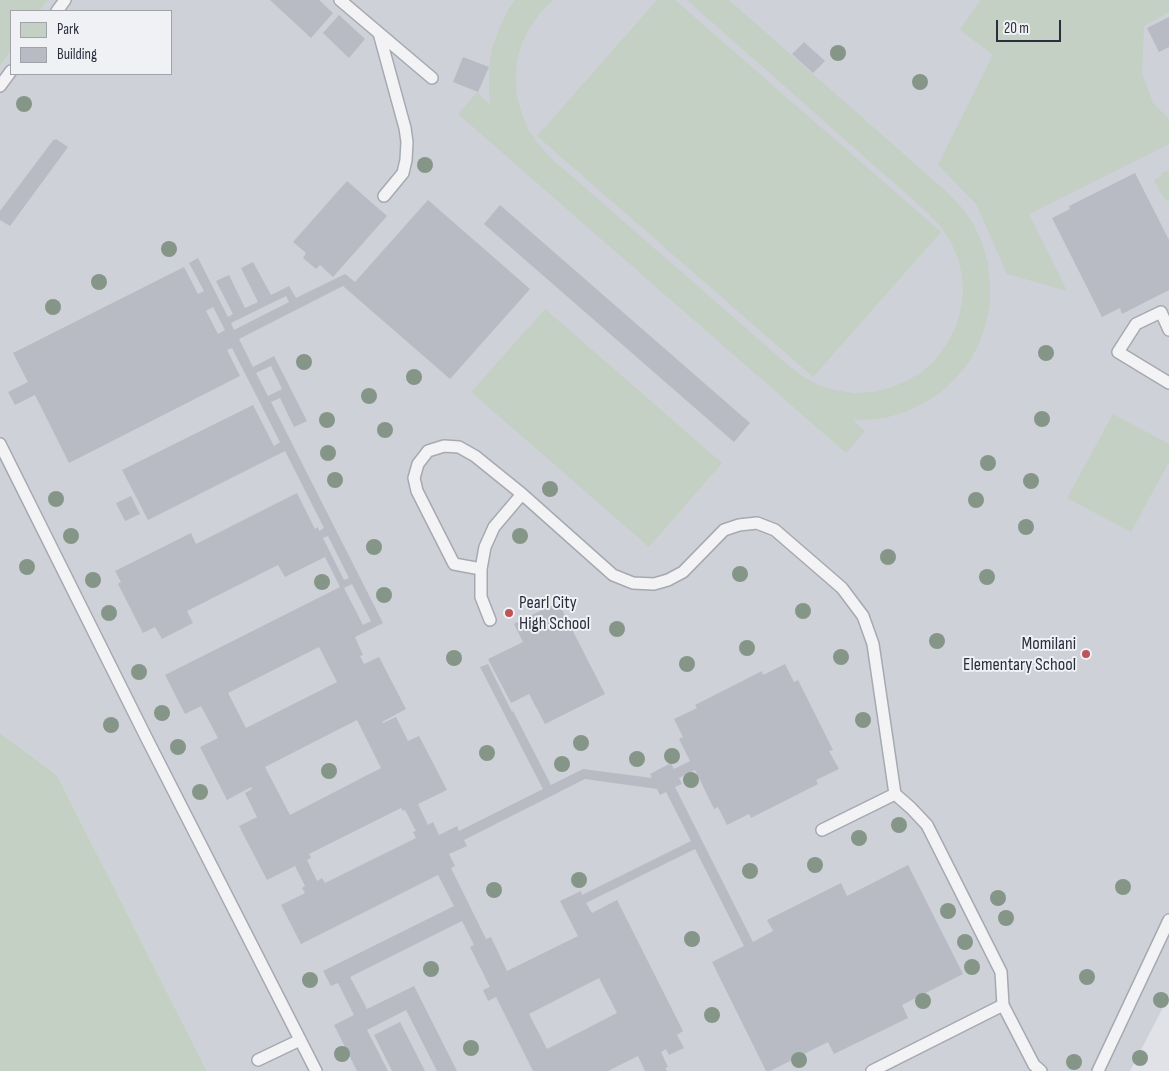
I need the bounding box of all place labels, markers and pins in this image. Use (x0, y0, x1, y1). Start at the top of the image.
place label: Pearl City High School (519, 592, 590, 634)
marker: Pearl City High School (503, 607, 515, 619)
place label: Momilani Elementary School (963, 633, 1076, 676)
marker: Momilani Elementary School (1080, 648, 1092, 660)

